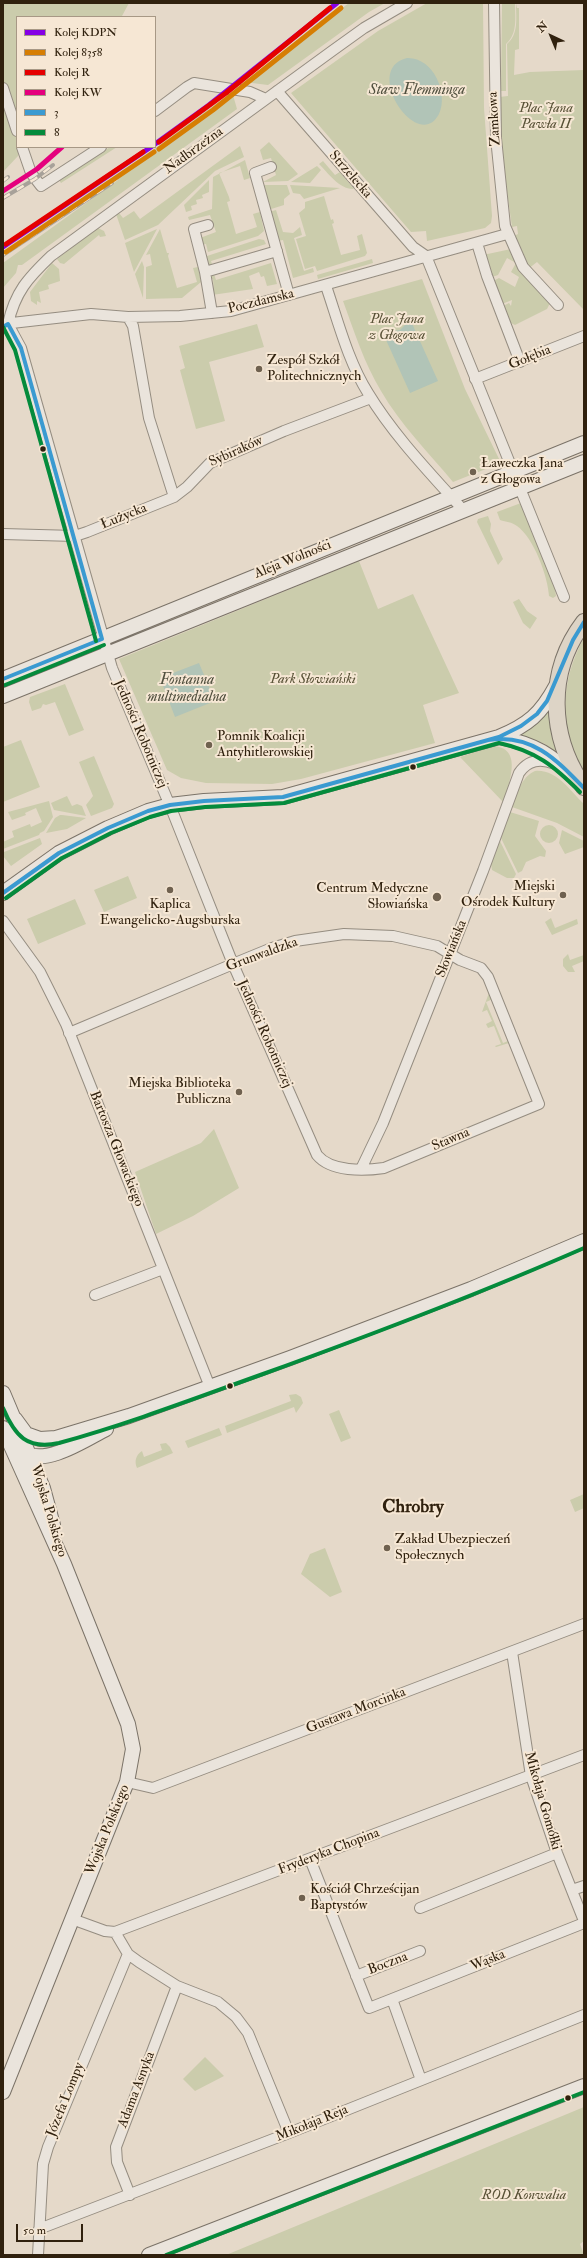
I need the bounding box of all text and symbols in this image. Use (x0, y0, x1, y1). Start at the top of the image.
legend (16, 16, 156, 148)
north arrow (531, 16, 571, 56)
text: N (534, 19, 550, 35)
text: Kolej KDPN (54, 25, 117, 40)
text: Kolej 8358 (54, 45, 102, 60)
text: Kolej R (54, 65, 90, 80)
water label: Staw Flemminga (369, 82, 465, 100)
text: Kolej KW (54, 85, 102, 100)
street label: Zamkowa (485, 91, 505, 147)
park label: Plac Jana Pawła II (519, 101, 573, 134)
text: 3 (54, 105, 59, 120)
street label: Nadbrzeżna (161, 124, 227, 178)
text: 8 (54, 125, 60, 140)
street label: Strzelecka (325, 148, 375, 202)
street label: Poczdamska (226, 286, 296, 318)
park label: Plac Jana z Głogowa (369, 312, 425, 344)
street label: Gołębia (506, 342, 554, 374)
place label: Zespół Szkół Politechnicznych (267, 353, 361, 386)
marker: Zespół Szkół Politechnicznych (254, 364, 264, 374)
street label: Sybiraków (206, 433, 266, 471)
unlabelled marker (38, 444, 48, 454)
place label: Ławeczka Jana z Głogowa (481, 456, 563, 488)
marker: Ławeczka Jana z Głogowa (468, 467, 478, 477)
street label: Łużycka (99, 500, 149, 534)
street label: Aleja Wolności (252, 537, 334, 583)
water label: Fontanna multimedialna (148, 672, 226, 707)
park label: Park Słowiański (270, 672, 356, 688)
street label: Jedności Robotniczej (110, 677, 170, 791)
place label: Pomnik Koalicji Antyhitlerowskiej (217, 729, 313, 762)
marker: Pomnik Koalicji Antyhitlerowskiej (204, 740, 214, 750)
unlabelled marker (408, 762, 418, 772)
place label: Miejski Ośrodek Kultury (461, 879, 555, 912)
place label: Centrum Medyczne Słowiańska (316, 881, 428, 914)
marker: Kaplica Ewangelicko-Augsburska (165, 885, 175, 895)
marker: Miejski Ośrodek Kultury (558, 890, 568, 900)
marker: Centrum Medyczne Słowiańska (431, 891, 443, 903)
place label: Kaplica Ewangelicko-Augsburska (100, 897, 240, 930)
street label: Słowiańska (433, 918, 471, 980)
street label: Grunwaldzka (224, 934, 300, 976)
street label: Jedności Robotniczej (233, 977, 295, 1091)
place label: Miejska Biblioteka Publiczna (128, 1076, 231, 1108)
marker: Miejska Biblioteka Publiczna (234, 1087, 244, 1097)
street label: Bartosza Głowackiego (85, 1089, 147, 1209)
street label: Stawna (430, 1125, 472, 1155)
unlabelled marker (225, 1381, 235, 1391)
street label: Wojska Polskiego (26, 1463, 70, 1559)
district label: Chrobry (382, 1497, 444, 1519)
place label: Zakład Ubezpieczeń Społecznych (395, 1532, 510, 1564)
marker: Zakład Ubezpieczeń Społecznych (382, 1543, 392, 1553)
street label: Gustawa Morcinka (304, 1684, 408, 1738)
street label: Mikołaja Gomółki (520, 1750, 564, 1852)
street label: Wojska Polskiego (82, 1782, 134, 1878)
street label: Fryderyka Chopina (276, 1825, 382, 1879)
place label: Kościół Chrześcijan Baptystów (310, 1882, 419, 1914)
marker: Kościół Chrześcijan Baptystów (297, 1893, 307, 1903)
street label: Wąska (468, 1946, 508, 1976)
street label: Boczna (366, 1949, 410, 1979)
street label: Adama Asnyka (115, 2049, 159, 2131)
street label: Józefa Lompy (43, 2060, 89, 2140)
unlabelled marker (563, 2093, 573, 2103)
street label: Mikołaja Reja (273, 2102, 351, 2146)
park label: ROD Konwalia (482, 2188, 566, 2204)
scale bar (18, 2216, 85, 2242)
text: 50 m (23, 2223, 46, 2238)

